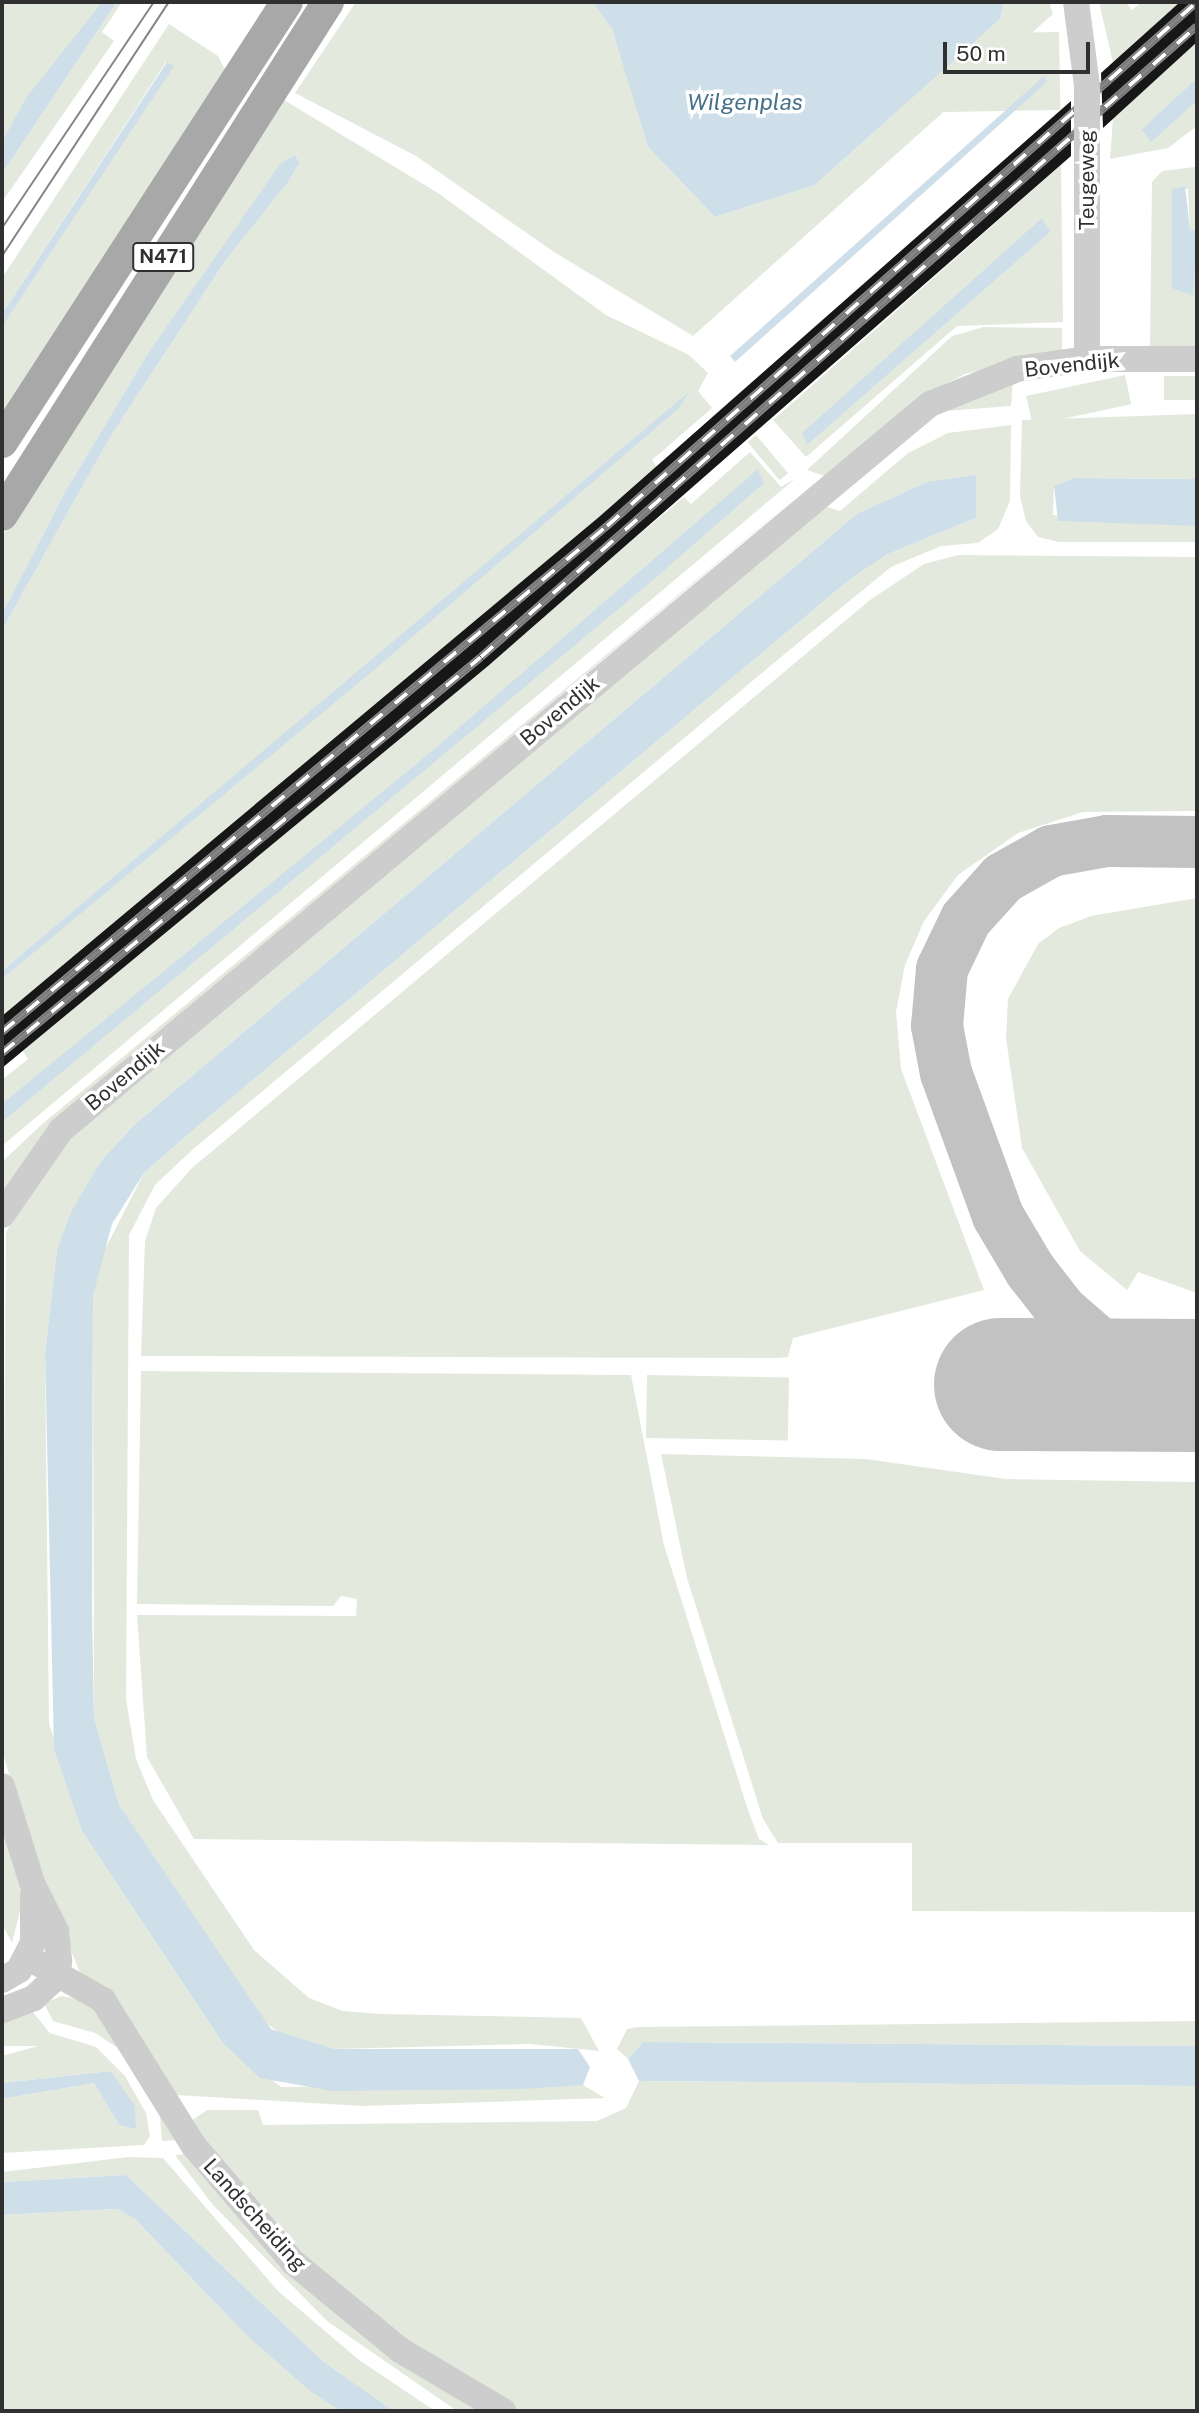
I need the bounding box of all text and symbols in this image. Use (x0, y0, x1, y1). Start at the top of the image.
scale bar (947, 28, 1094, 72)
text: 50 m (956, 41, 1006, 66)
water label: Wilgenplas (687, 88, 803, 116)
street label: Teugeweg (1074, 130, 1100, 230)
road number: N471 (132, 242, 194, 272)
street label: Bovendijk (1023, 347, 1121, 383)
street label: Bovendijk (515, 671, 605, 751)
street label: Bovendijk (80, 1036, 170, 1116)
street label: Landscheiding (198, 2154, 312, 2276)

